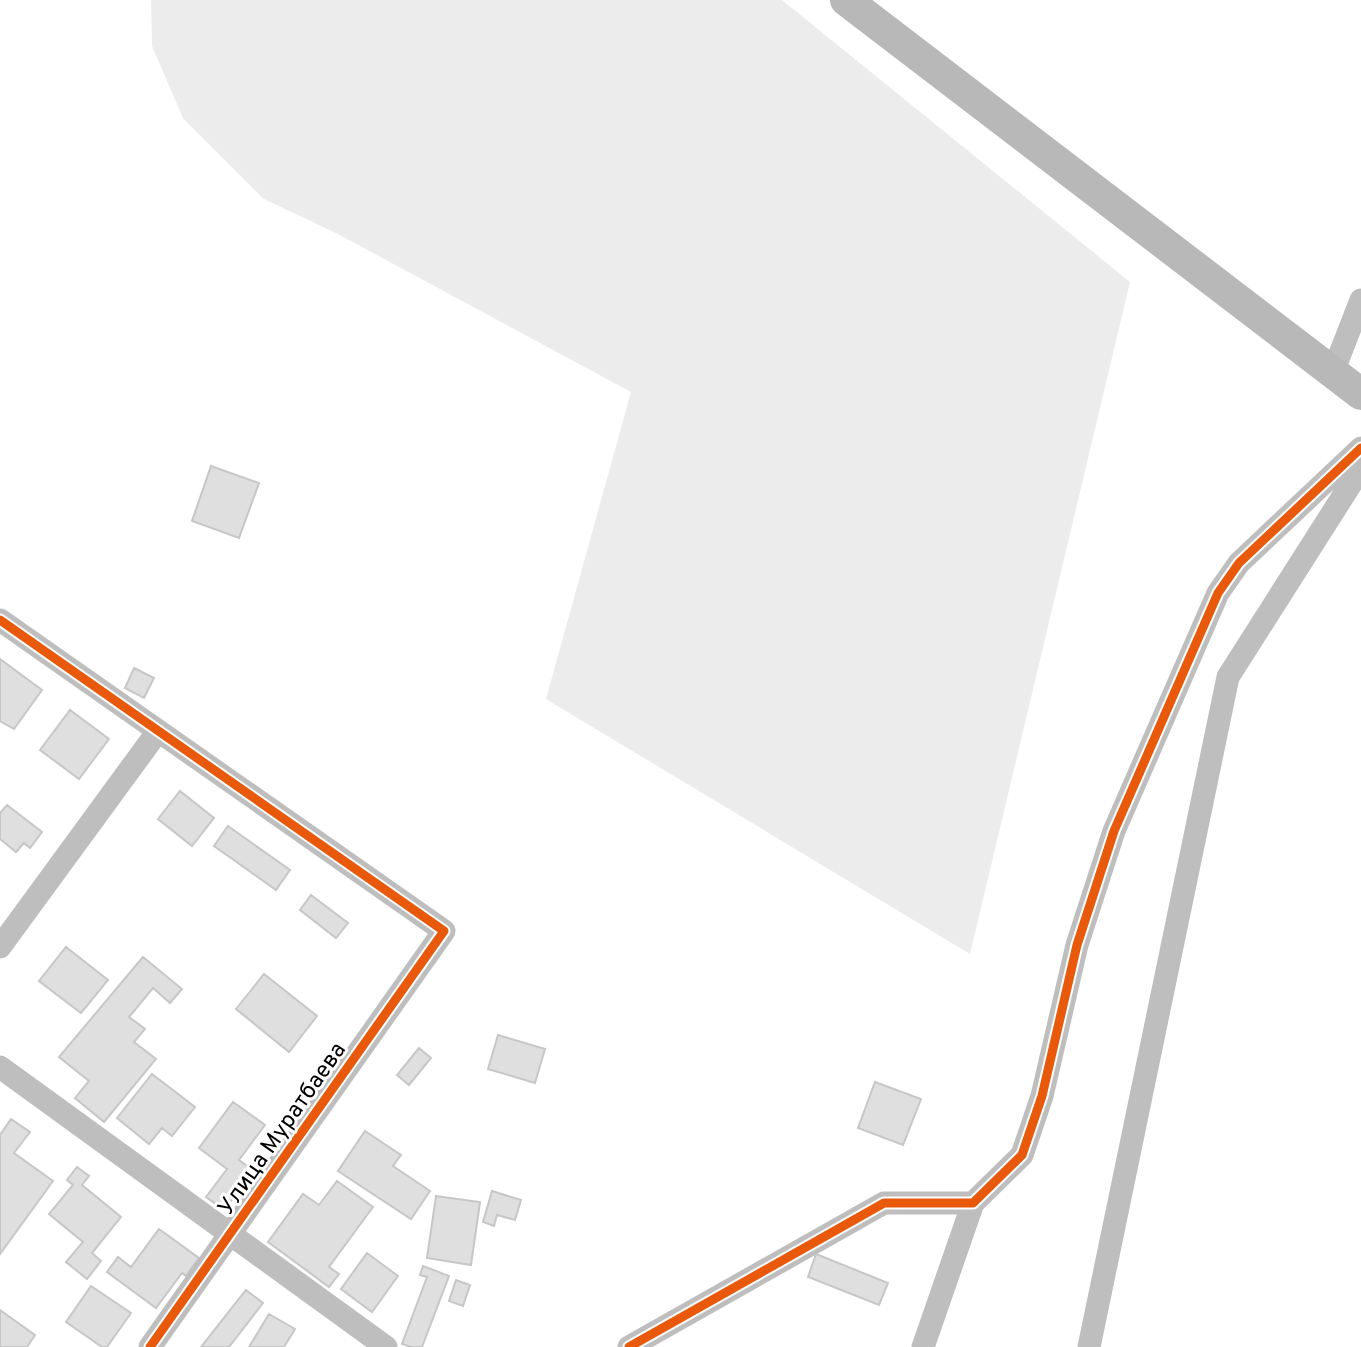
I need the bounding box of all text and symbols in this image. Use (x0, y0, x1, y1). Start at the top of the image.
street label: Улица Муратбаева (212, 1037, 354, 1222)

